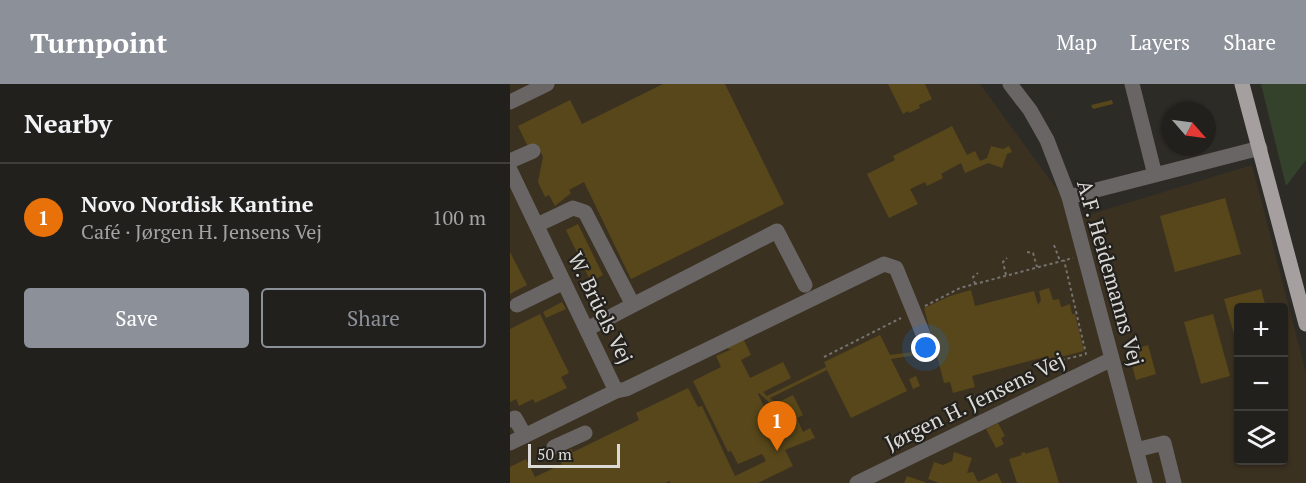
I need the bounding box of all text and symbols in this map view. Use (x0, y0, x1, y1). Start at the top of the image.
text: Turnpoint (30, 24, 168, 61)
text: Map (1056, 28, 1097, 56)
text: Layers (1130, 28, 1190, 56)
text: Share (1223, 28, 1276, 56)
north arrow (1162, 102, 1216, 156)
text: Nearby (24, 106, 112, 140)
street label: A.F. Heidemanns Vej (1071, 176, 1151, 369)
text: Novo Nordisk Kantine (81, 189, 313, 218)
text: 1 (38, 204, 49, 231)
text: 100 m (432, 204, 486, 231)
text: Café · Jørgen H. Jensens Vej (81, 218, 322, 245)
street label: W. Brüels Vej (562, 247, 640, 368)
button: Save (24, 288, 249, 348)
button: Share (261, 288, 486, 348)
map controls (1234, 303, 1288, 465)
button: + (1234, 303, 1288, 357)
your location (911, 333, 940, 362)
street label: Jørgen H. Jensens Vej (880, 345, 1069, 457)
button: − (1234, 357, 1288, 411)
pin: 1 (758, 402, 796, 451)
button: layers (1234, 411, 1288, 465)
scale bar (528, 441, 620, 468)
text: 50 m (537, 443, 572, 465)

